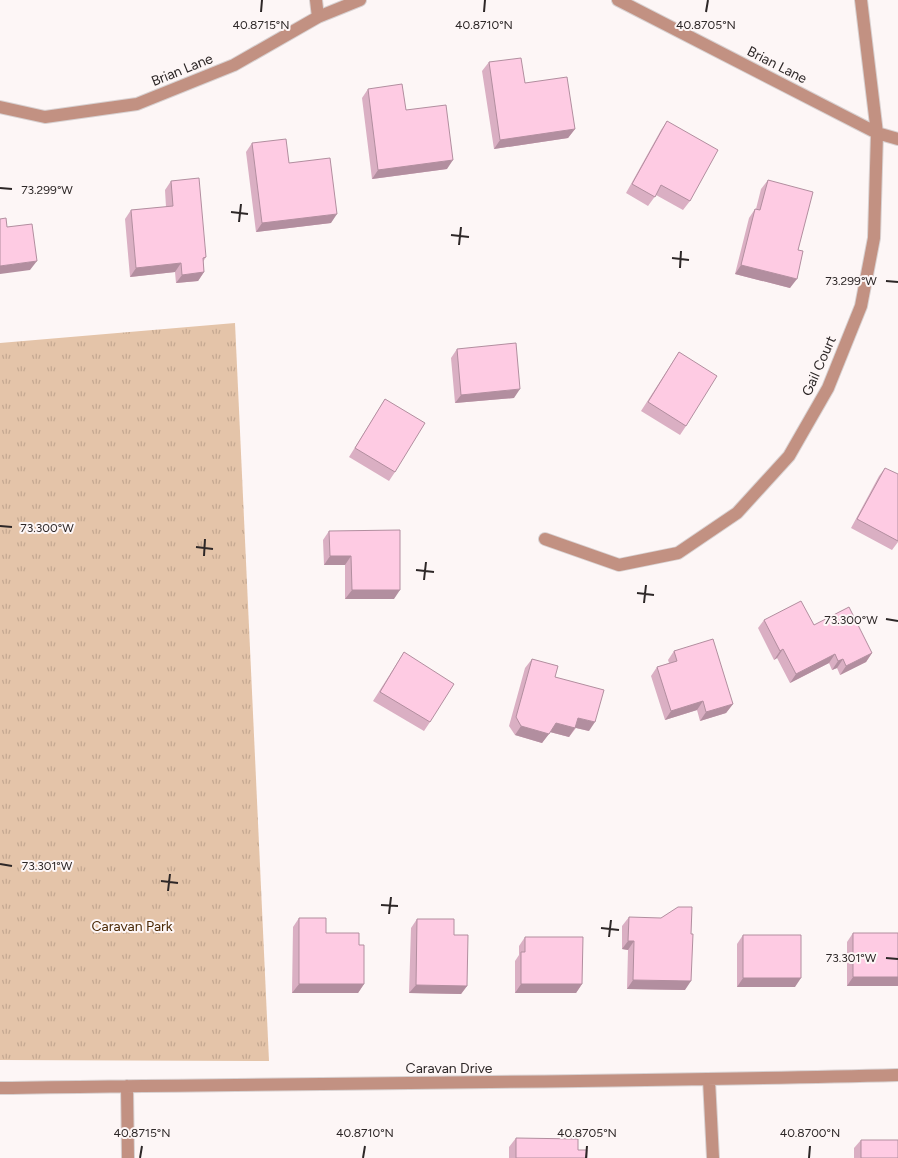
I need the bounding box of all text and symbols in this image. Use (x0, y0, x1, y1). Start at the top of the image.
text: 40.8715°N (232, 18, 290, 32)
text: 40.8710°N (455, 18, 513, 32)
text: 40.8705°N (676, 18, 736, 32)
street label: Brian Lane (744, 43, 810, 87)
street label: Brian Lane (149, 50, 216, 90)
text: 73.299°W (21, 183, 73, 197)
text: 73.299°W (825, 274, 877, 288)
street label: Gail Court (798, 333, 840, 399)
text: 73.300°W (20, 521, 74, 535)
text: 73.300°W (824, 613, 878, 627)
text: 73.301°W (22, 859, 73, 873)
park label: Caravan Park (91, 918, 173, 935)
text: 73.301°W (826, 951, 877, 965)
street label: Caravan Drive (406, 1060, 493, 1077)
text: 40.8715°N (113, 1126, 171, 1140)
text: 40.8710°N (336, 1126, 394, 1140)
text: 40.8705°N (557, 1126, 617, 1140)
text: 40.8700°N (780, 1126, 840, 1140)

